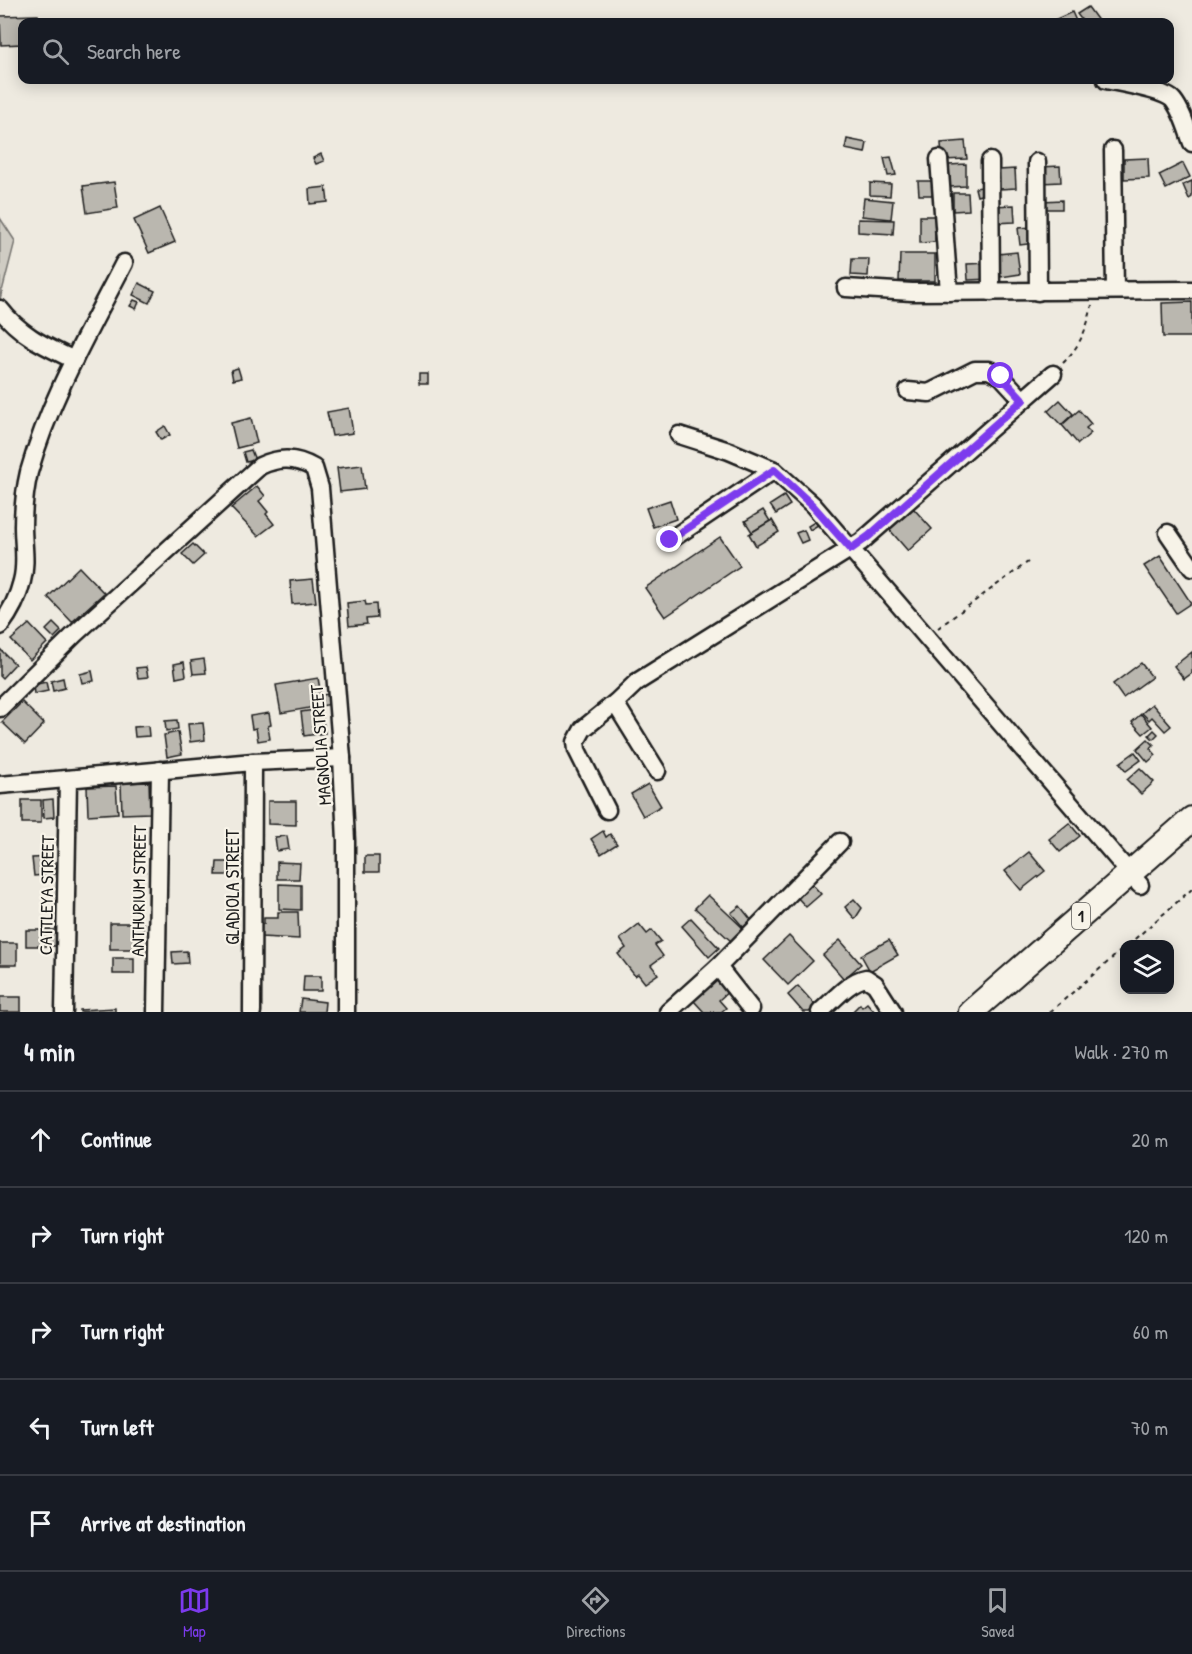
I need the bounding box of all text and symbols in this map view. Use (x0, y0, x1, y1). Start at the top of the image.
search box (18, 18, 1174, 84)
icon: search (39, 35, 72, 68)
text: Search here (87, 36, 181, 66)
route start (987, 362, 1013, 388)
route end (656, 526, 682, 552)
street label: MAGNOLIA STREET (304, 683, 337, 806)
street label: ANTHURIUM STREET (125, 824, 152, 957)
street label: GLADIOLA STREET (220, 829, 245, 945)
street label: CATTLEYA STREET (33, 834, 60, 955)
road number: 1 (1072, 903, 1090, 929)
map controls (1120, 940, 1174, 994)
button: layers (1120, 940, 1174, 994)
text: 4 min (24, 1034, 75, 1069)
text: Walk · 270 m (1075, 1038, 1168, 1065)
icon: ahead (24, 1123, 57, 1156)
text: Continue (81, 1124, 152, 1154)
text: 20 m (1131, 1126, 1168, 1153)
icon: right (24, 1219, 57, 1252)
text: Turn right (81, 1220, 164, 1250)
text: 120 m (1124, 1222, 1168, 1249)
icon: right (24, 1315, 57, 1348)
text: Turn right (81, 1316, 164, 1346)
text: 60 m (1133, 1318, 1168, 1345)
icon: left (24, 1411, 57, 1444)
text: Turn left (81, 1412, 154, 1442)
text: 70 m (1131, 1414, 1168, 1441)
icon: arrive (24, 1507, 57, 1540)
text: Arrive at destination (81, 1508, 246, 1538)
tab: Map (178, 1584, 211, 1642)
tab: Directions (567, 1584, 625, 1642)
tab: Saved (981, 1584, 1014, 1642)

